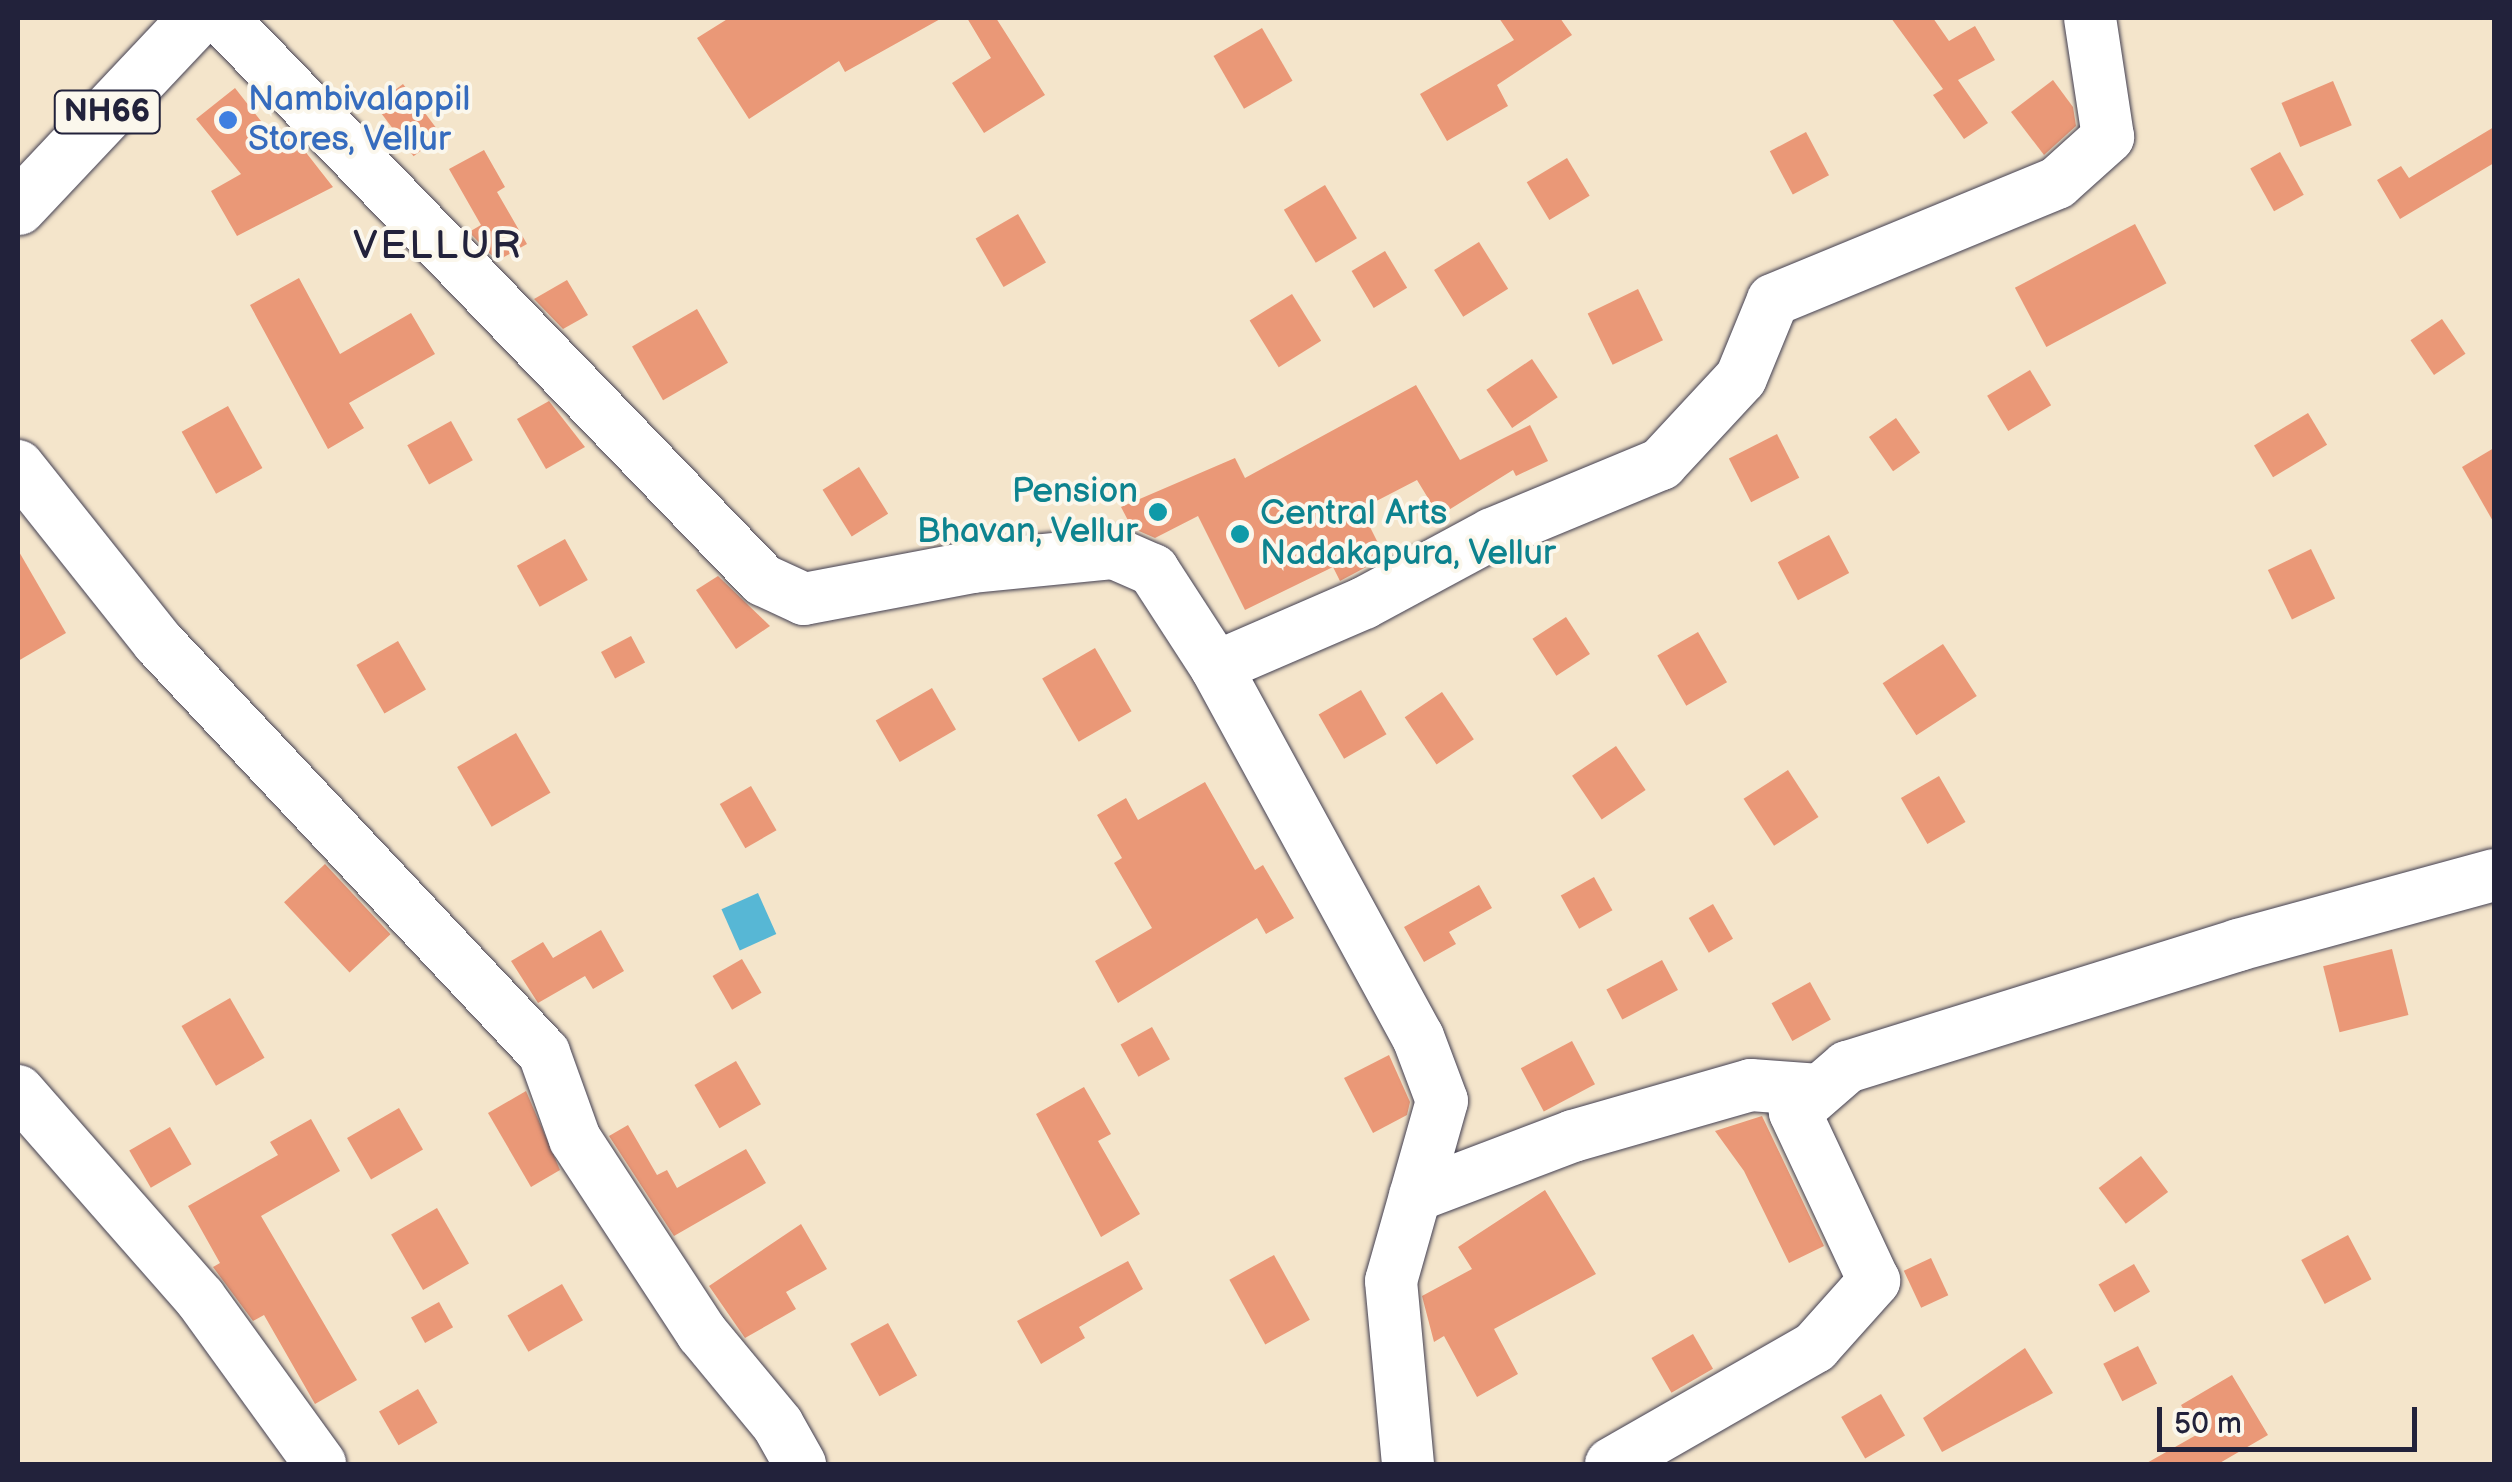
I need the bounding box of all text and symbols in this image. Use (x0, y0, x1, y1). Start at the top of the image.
place label: Nambivalappil Stores, Vellur (248, 79, 470, 161)
road number: NH66 (52, 85, 162, 139)
marker: Nambivalappil Stores, Vellur (217, 109, 239, 131)
district label: VELLUR (353, 222, 523, 270)
place label: Pension Bhavan, Vellur (916, 471, 1138, 553)
place label: Central Arts Nadakapura, Vellur (1260, 493, 1557, 575)
marker: Pension Bhavan, Vellur (1147, 501, 1169, 523)
marker: Central Arts Nadakapura, Vellur (1229, 523, 1251, 545)
scale bar (2162, 1387, 2422, 1449)
text: 50 m (2174, 1406, 2242, 1442)

